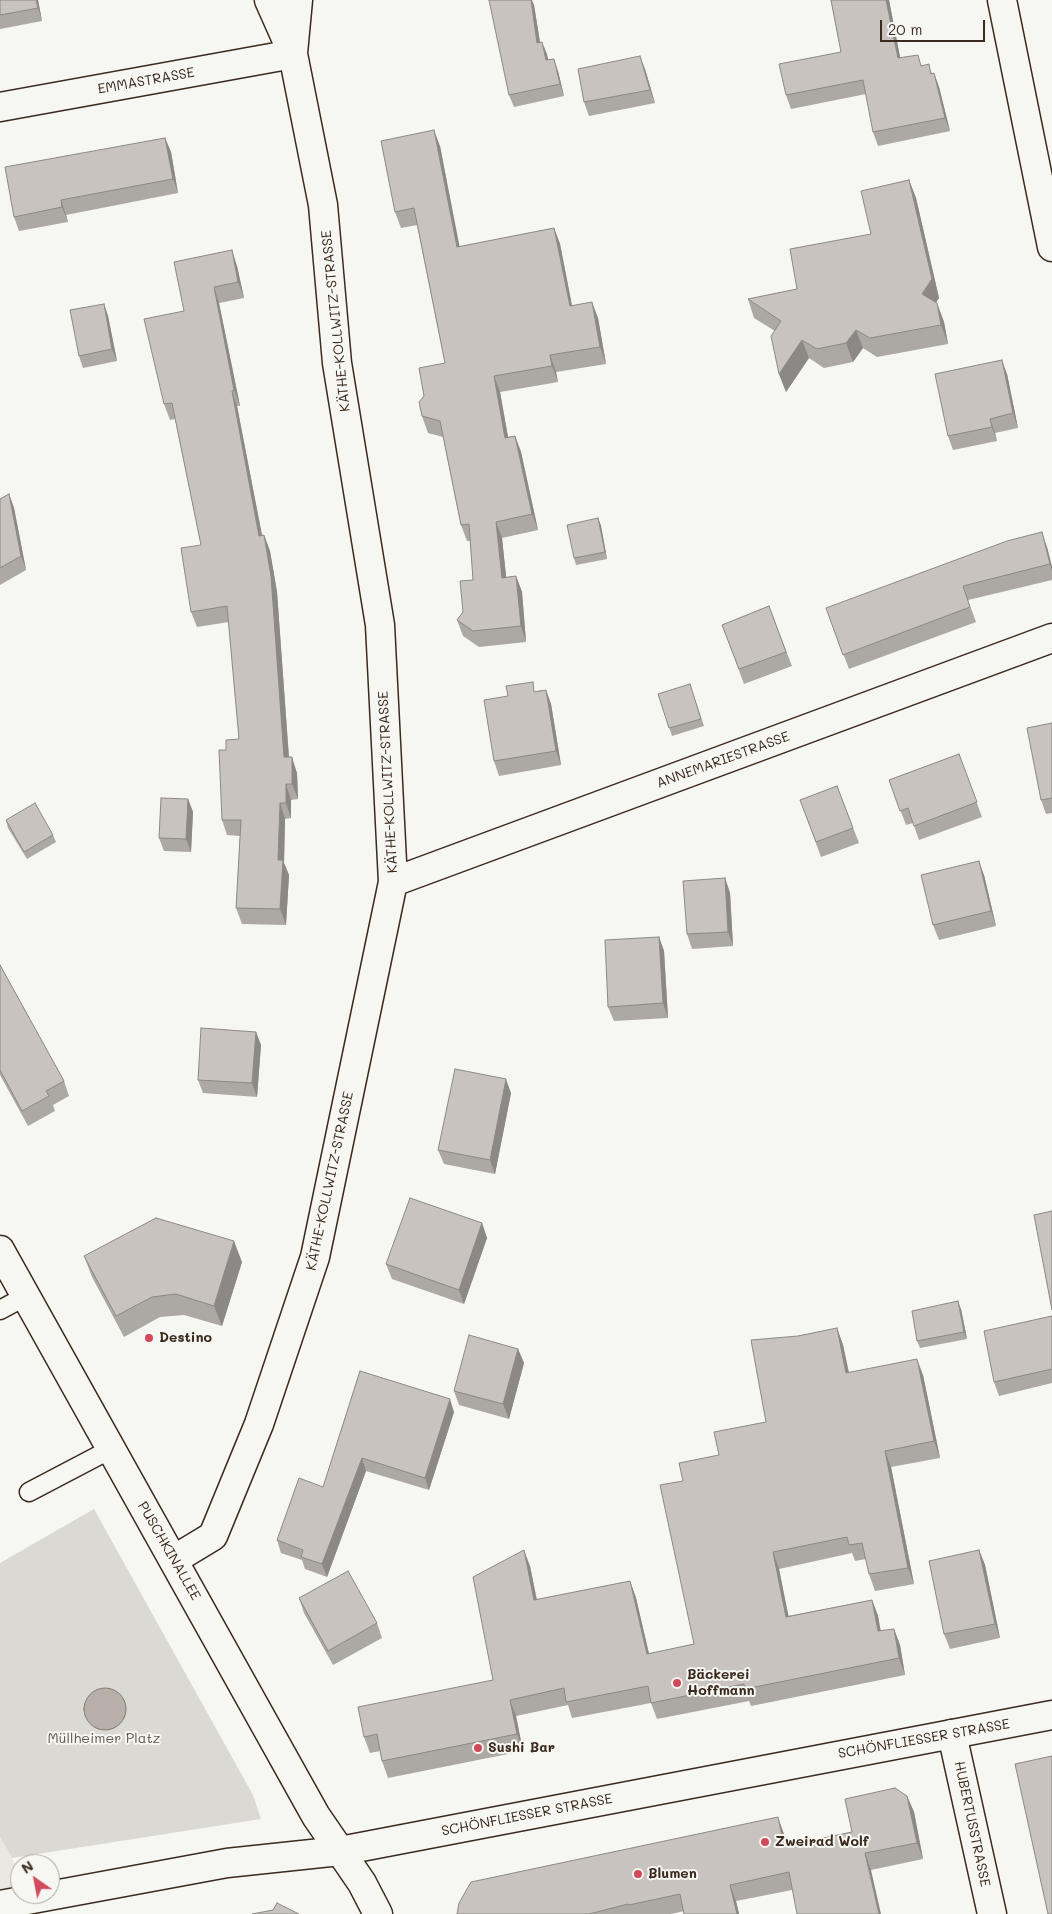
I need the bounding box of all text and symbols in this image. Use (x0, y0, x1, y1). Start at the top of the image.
scale bar (882, 10, 987, 42)
text: 20 m (888, 19, 922, 39)
street label: EMMASTRASSE (96, 64, 196, 98)
street label: KÄTHE-KOLLWITZ-STRASSE (318, 229, 354, 413)
street label: KÄTHE-KOLLWITZ-STRASSE (375, 690, 401, 874)
street label: ANNEMARIESTRASSE (654, 728, 792, 792)
street label: KÄTHE-KOLLWITZ-STRASSE (303, 1090, 357, 1272)
place label: Destino (159, 1330, 212, 1346)
marker: Destino (143, 1332, 155, 1344)
street label: PUSCHKINALLEE (134, 1499, 204, 1603)
place label: Bäckerei Hoffmann (687, 1667, 755, 1700)
marker: Bäckerei Hoffmann (671, 1677, 683, 1689)
street label: SCHÖNFLIESSER STRASSE (837, 1716, 1011, 1762)
park label: Müllheimer Platz (48, 1731, 160, 1747)
place label: Sushi Bar (488, 1740, 555, 1756)
marker: Sushi Bar (472, 1742, 484, 1754)
street label: HUBERTUSSTRASSE (950, 1760, 994, 1888)
street label: SCHÖNFLIESSER STRASSE (440, 1790, 614, 1840)
place label: Zweirad Wolf (775, 1834, 869, 1850)
marker: Zweirad Wolf (759, 1836, 771, 1848)
north arrow (10, 1854, 60, 1904)
text: N (17, 1856, 37, 1878)
place label: Blumen (648, 1866, 697, 1882)
marker: Blumen (632, 1868, 644, 1880)

